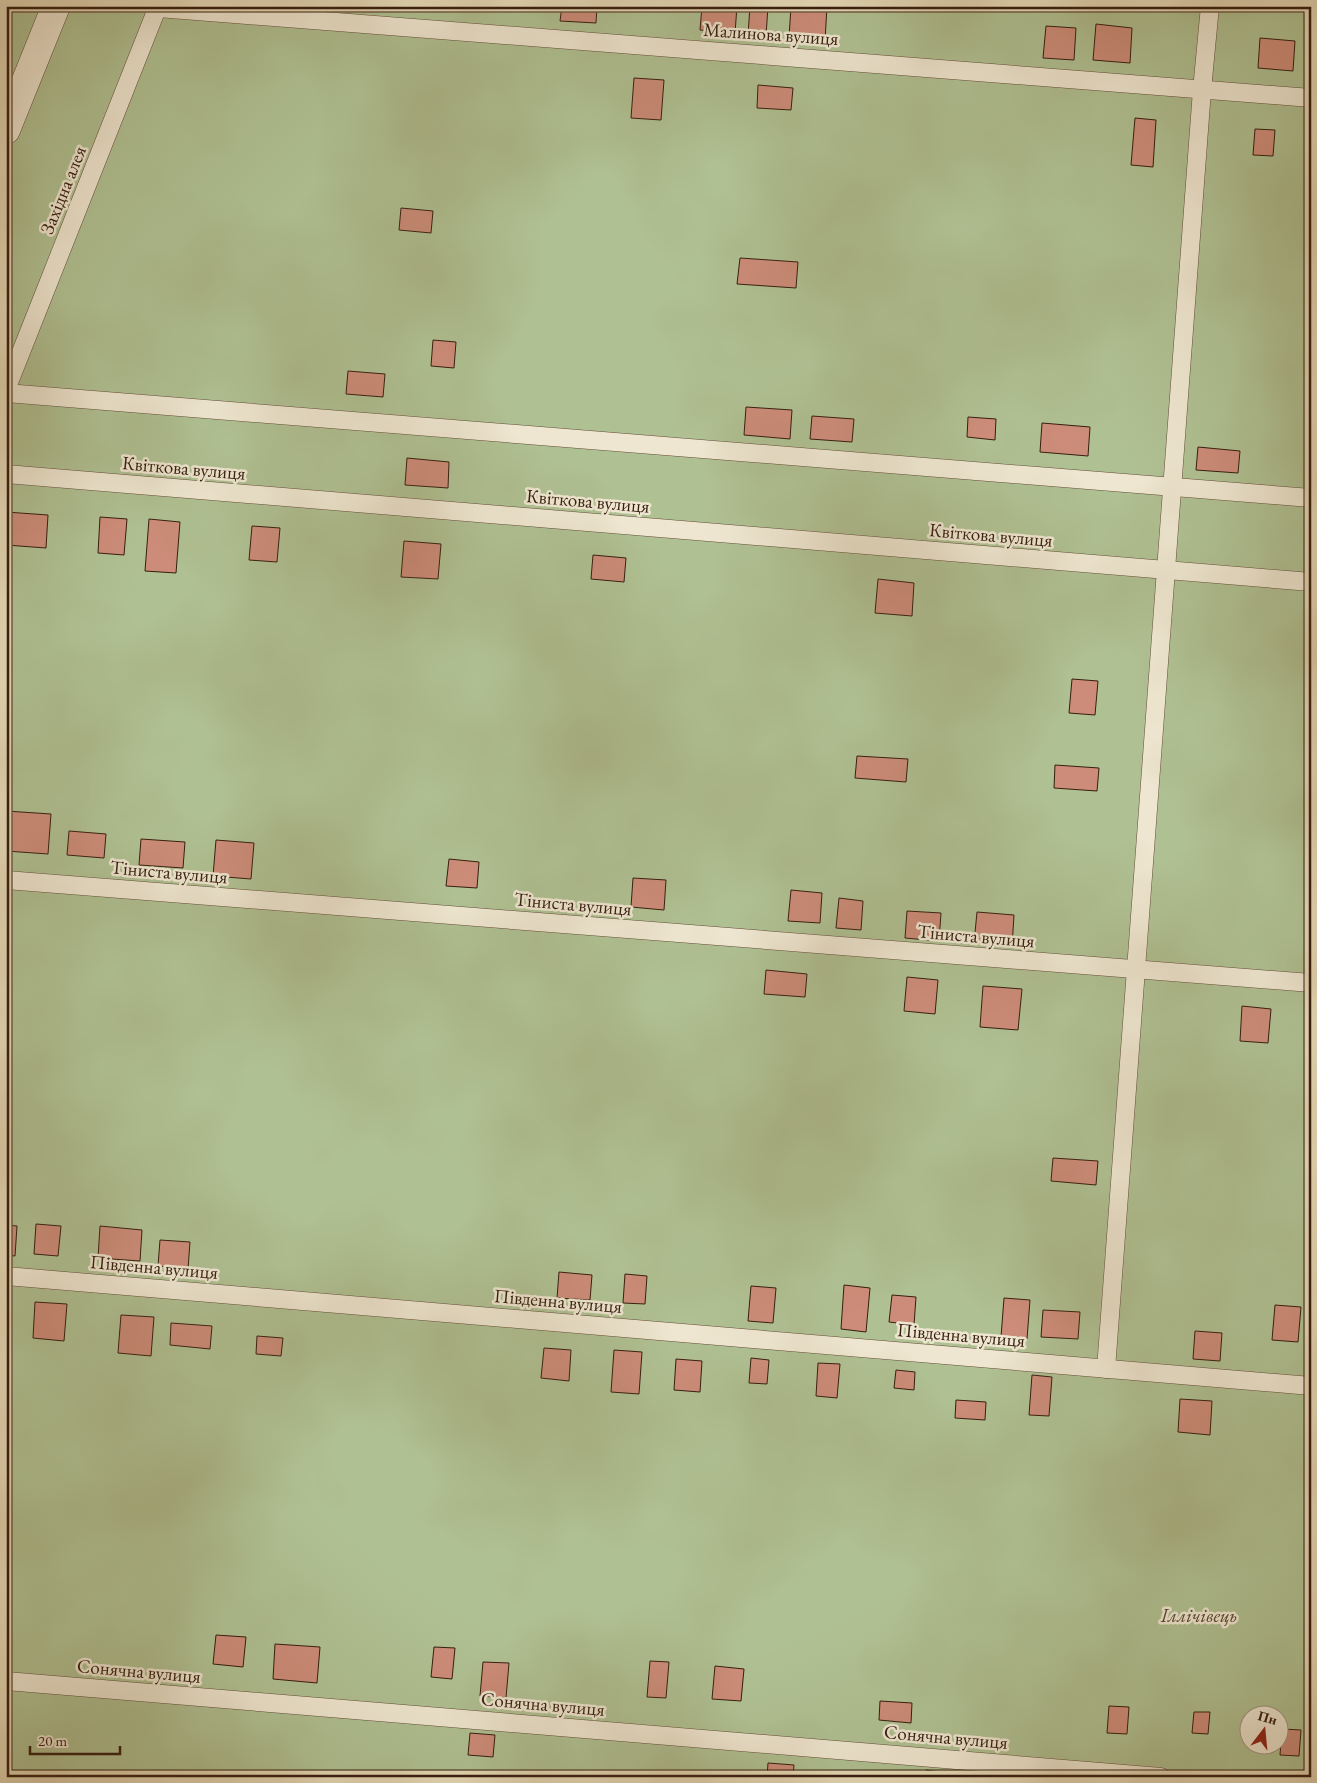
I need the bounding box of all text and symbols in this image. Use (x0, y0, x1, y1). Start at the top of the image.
street label: Малинова вулиця (703, 17, 840, 51)
street label: Західна алея (34, 142, 92, 238)
street label: Квіткова вулиця (121, 450, 247, 486)
street label: Квіткова вулиця (525, 483, 651, 519)
street label: Квіткова вулиця (928, 517, 1054, 553)
street label: Тіниста вулиця (109, 854, 229, 890)
street label: Тіниста вулиця (513, 886, 633, 922)
street label: Тіниста вулиця (916, 918, 1036, 954)
street label: Південна вулиця (89, 1249, 220, 1285)
street label: Південна вулиця (493, 1283, 624, 1319)
street label: Південна вулиця (896, 1317, 1027, 1353)
park label: Іллічівець (1160, 1603, 1237, 1628)
street label: Сонячна вулиця (76, 1653, 202, 1689)
street label: Сонячна вулиця (480, 1686, 606, 1722)
north arrow (1240, 1706, 1290, 1756)
text: Пн (1256, 1706, 1279, 1729)
street label: Сонячна вулиця (883, 1719, 1009, 1755)
scale bar (30, 1723, 120, 1755)
text: 20 m (38, 1731, 67, 1750)

